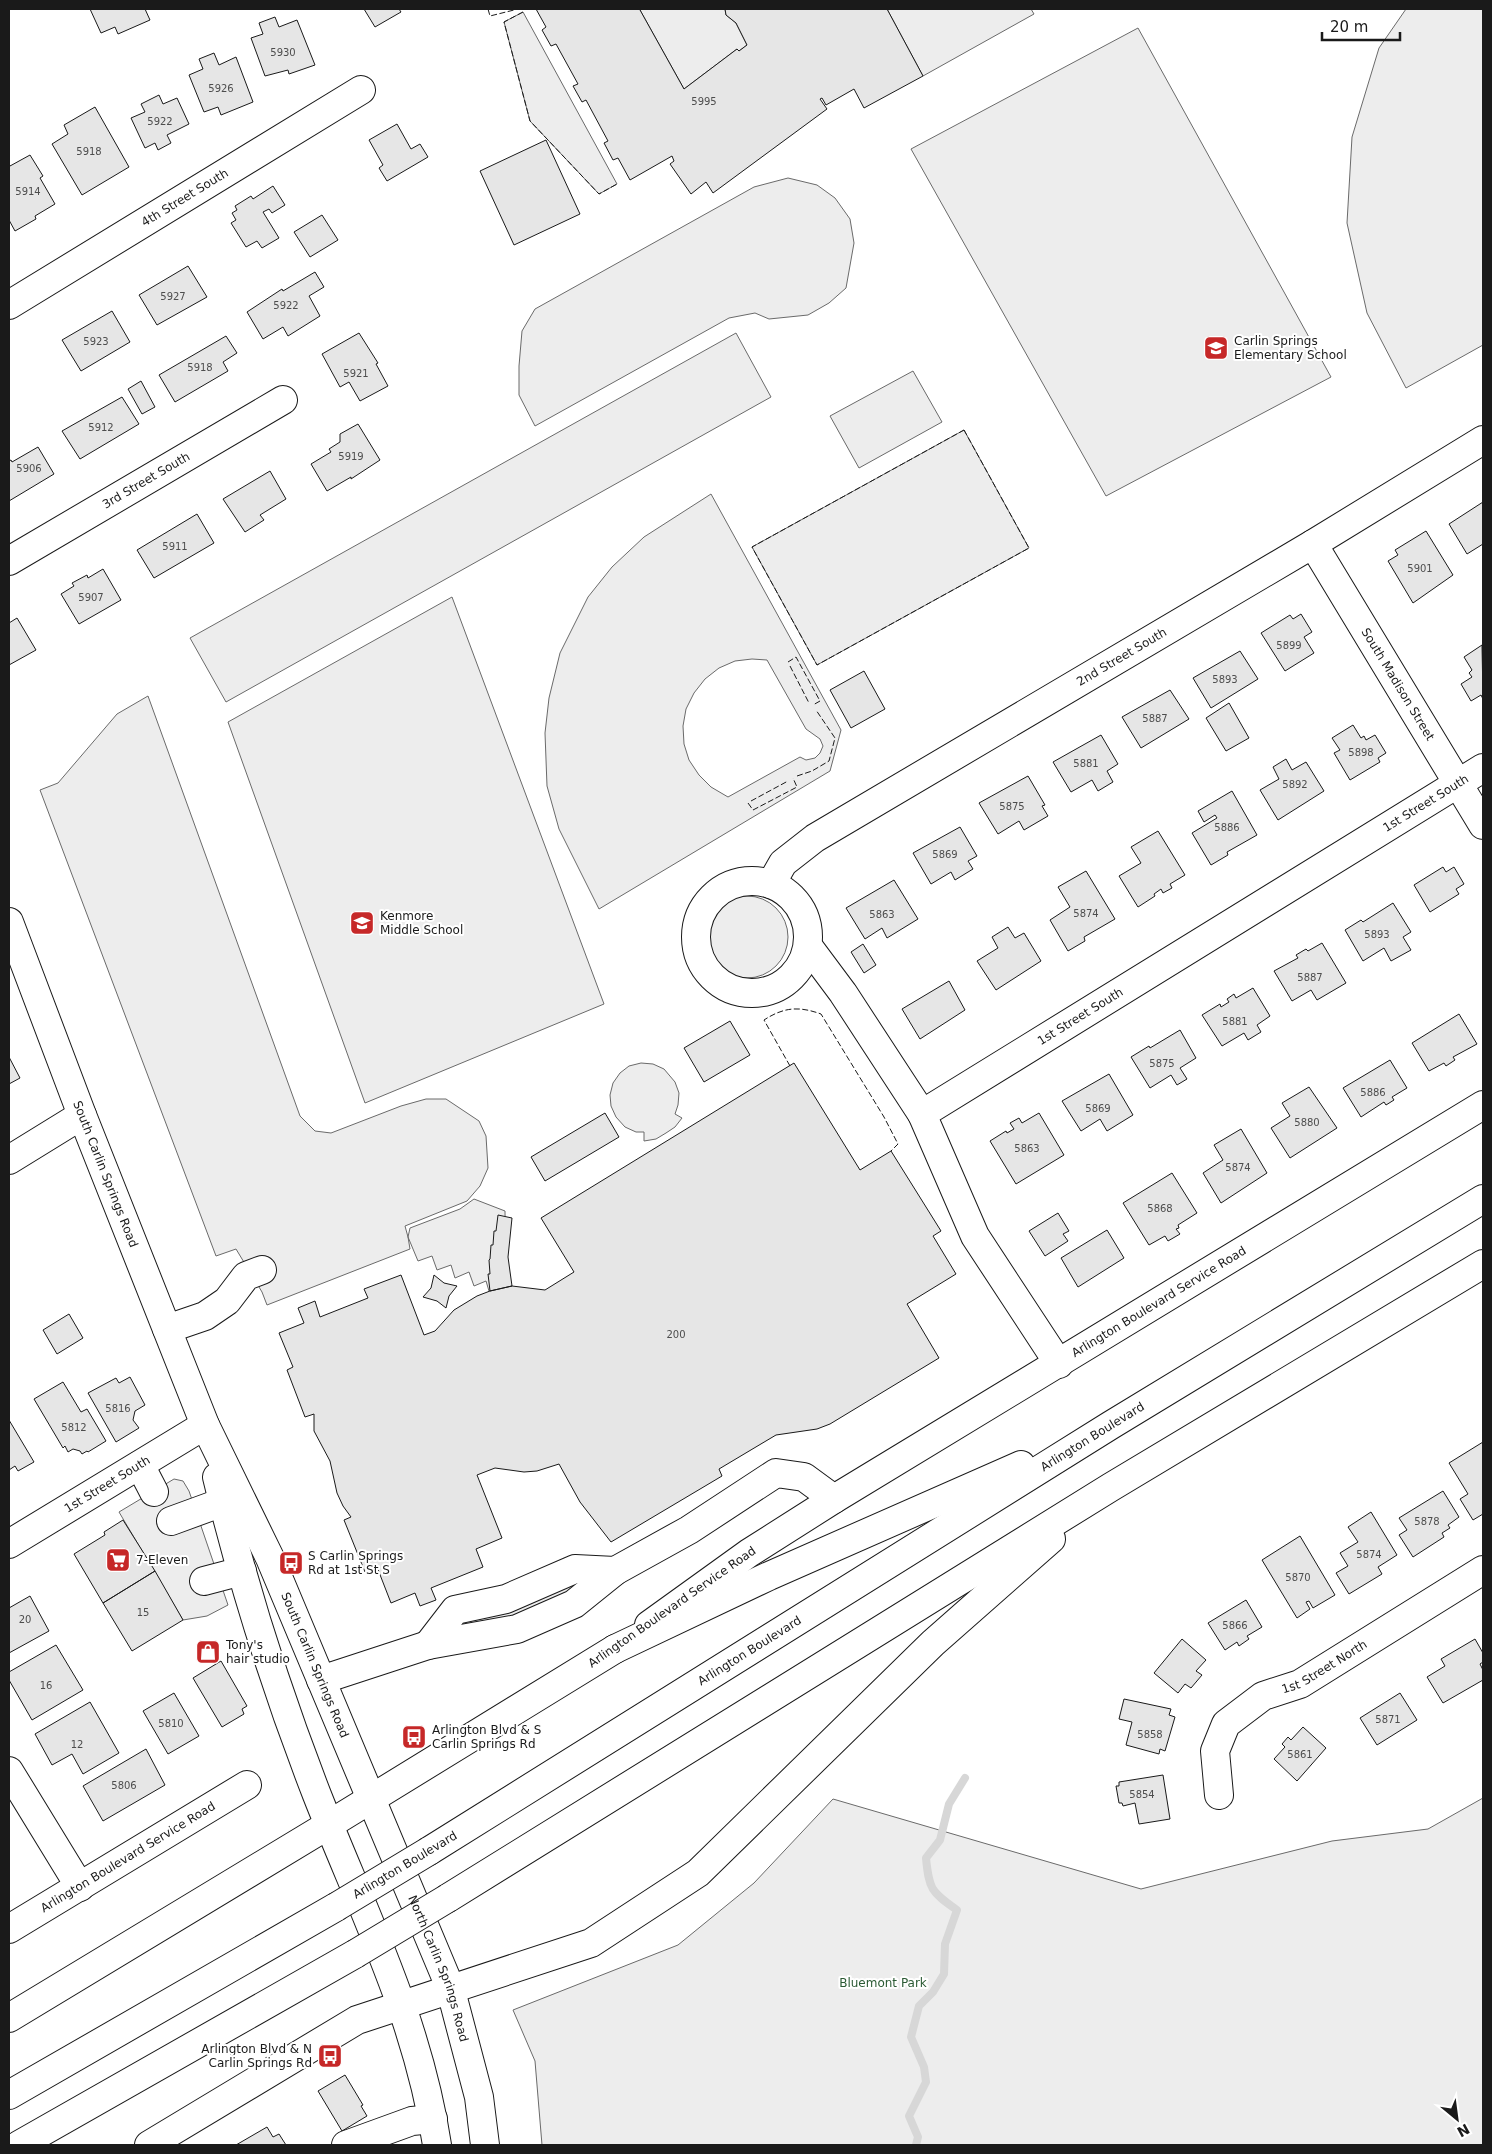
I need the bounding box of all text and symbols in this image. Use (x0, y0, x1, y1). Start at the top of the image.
scale bar (1322, 10, 1400, 42)
text: 20 m (1330, 18, 1368, 36)
house number: 5930 (270, 47, 296, 58)
house number: 5926 (208, 83, 234, 94)
house number: 5995 (691, 96, 717, 107)
house number: 5922 (147, 116, 173, 127)
house number: 5918 (76, 146, 102, 157)
street label: 4th Street South (139, 166, 231, 229)
house number: 5914 (15, 186, 41, 197)
house number: 5927 (160, 291, 186, 302)
house number: 5922 (273, 300, 299, 311)
place label: Carlin Springs Elementary School (1234, 334, 1347, 362)
school or university icon: Carlin Springs Elementary School (1203, 335, 1229, 361)
house number: 5923 (83, 336, 109, 347)
house number: 5918 (187, 362, 213, 373)
house number: 5921 (343, 368, 369, 379)
house number: 5912 (88, 422, 114, 433)
street label: 3rd Street South (100, 449, 192, 512)
house number: 5919 (338, 451, 364, 462)
house number: 5906 (16, 463, 42, 474)
house number: 5911 (162, 541, 188, 552)
house number: 5901 (1407, 563, 1433, 574)
house number: 5907 (78, 592, 104, 603)
street label: 2nd Street South (1074, 625, 1169, 689)
street label: South Madison Street (1359, 626, 1437, 743)
house number: 5899 (1276, 640, 1302, 651)
house number: 5893 (1212, 674, 1238, 685)
house number: 5887 (1142, 713, 1168, 724)
house number: 5898 (1348, 747, 1374, 758)
house number: 5881 (1073, 758, 1099, 769)
street label: 1st Street South (1381, 772, 1471, 835)
house number: 5892 (1282, 779, 1308, 790)
house number: 5875 (999, 801, 1025, 812)
house number: 5886 (1214, 822, 1240, 833)
house number: 5869 (932, 849, 958, 860)
house number: 5874 (1073, 908, 1099, 919)
place label: Kenmore Middle School (380, 909, 463, 937)
house number: 5863 (869, 909, 895, 920)
school or university icon: Kenmore Middle School (349, 910, 375, 936)
house number: 5893 (1364, 929, 1390, 940)
house number: 5887 (1297, 972, 1323, 983)
street label: 1st Street South (1035, 985, 1125, 1048)
house number: 5881 (1222, 1016, 1248, 1027)
house number: 5875 (1149, 1058, 1175, 1069)
house number: 5886 (1360, 1087, 1386, 1098)
street label: South Carlin Springs Road (70, 1099, 141, 1250)
house number: 5869 (1085, 1103, 1111, 1114)
house number: 5880 (1294, 1117, 1320, 1128)
house number: 5863 (1014, 1143, 1040, 1154)
house number: 5874 (1225, 1162, 1251, 1173)
house number: 5868 (1147, 1203, 1173, 1214)
street label: Arlington Boulevard Service Road (1069, 1243, 1249, 1360)
house number: 200 (666, 1329, 686, 1340)
street label: Arlington Boulevard (1038, 1400, 1147, 1474)
house number: 5816 (105, 1403, 131, 1414)
house number: 5812 (61, 1422, 87, 1433)
street label: 1st Street South (62, 1453, 153, 1516)
house number: 5878 (1414, 1516, 1440, 1527)
street label: Arlington Boulevard Service Road (585, 1543, 759, 1671)
supermarket icon: 7-Eleven (105, 1547, 131, 1573)
place label: S Carlin Springs Rd at 1st St S (308, 1549, 403, 1577)
house number: 5874 (1356, 1549, 1382, 1560)
bus stop icon: S Carlin Springs Rd at 1st St S (278, 1550, 304, 1576)
place label: 7-Eleven (136, 1553, 188, 1567)
house number: 5870 (1285, 1572, 1311, 1583)
street label: South Carlin Springs Road (278, 1590, 352, 1740)
house number: 15 (137, 1607, 149, 1618)
street label: Arlington Boulevard (695, 1613, 803, 1689)
house number: 20 (19, 1614, 31, 1625)
house number: 5866 (1222, 1620, 1248, 1631)
street label: 1st Street North (1280, 1637, 1370, 1696)
place label: Tony's hair studio (225, 1638, 290, 1666)
shop icon: Tony's hair studio (195, 1639, 221, 1665)
house number: 16 (40, 1680, 52, 1691)
house number: 5871 (1375, 1714, 1401, 1725)
house number: 5810 (158, 1718, 184, 1729)
place label: Arlington Blvd & S Carlin Springs Rd (432, 1723, 541, 1751)
bus stop icon: Arlington Blvd & S Carlin Springs Rd (401, 1724, 427, 1750)
house number: 5858 (1137, 1729, 1163, 1740)
house number: 12 (71, 1739, 83, 1750)
house number: 5861 (1287, 1749, 1313, 1760)
house number: 5806 (111, 1780, 137, 1791)
house number: 5854 (1129, 1789, 1155, 1800)
street label: Arlington Boulevard Service Road (38, 1799, 218, 1915)
street label: Arlington Boulevard (350, 1828, 460, 1902)
street label: North Carlin Springs Road (405, 1893, 471, 2043)
park label: Bluemont Park (839, 1976, 927, 1990)
place label: Arlington Blvd & N Carlin Springs Rd (201, 2042, 312, 2070)
bus stop icon: Arlington Blvd & N Carlin Springs Rd (317, 2043, 343, 2069)
north arrow (1432, 2094, 1482, 2144)
text: N (1454, 2121, 1472, 2140)

